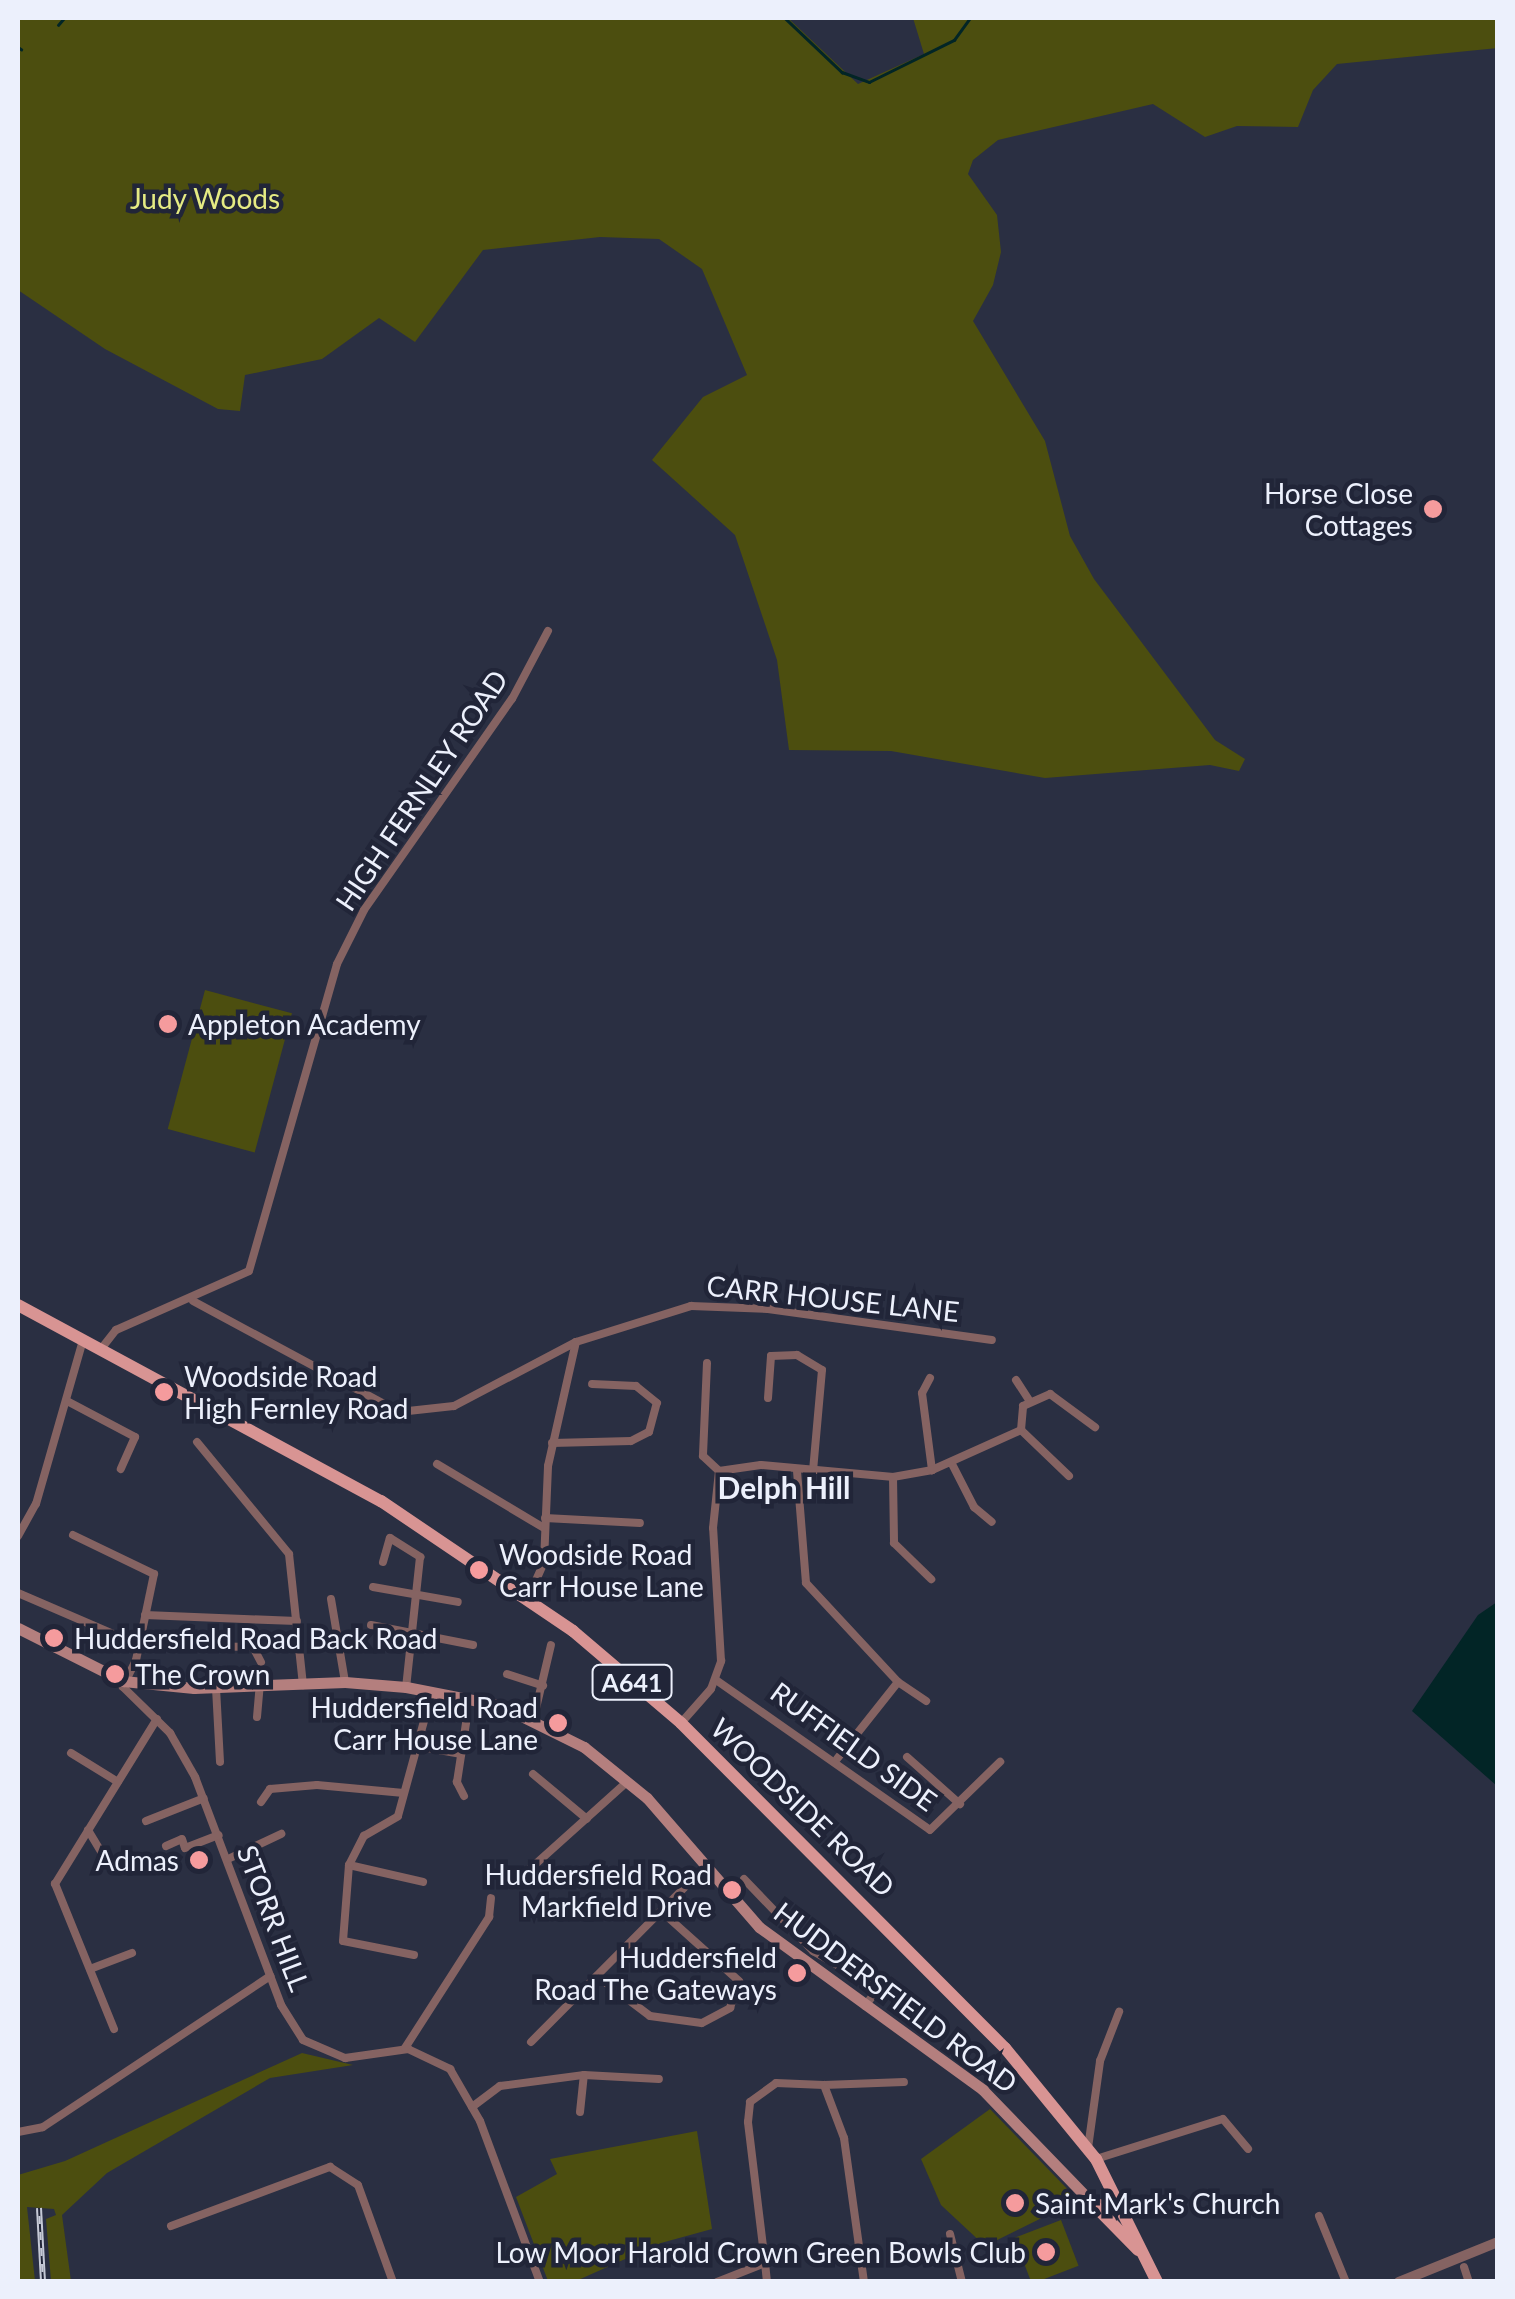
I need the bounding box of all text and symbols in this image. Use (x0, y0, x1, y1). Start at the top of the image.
park label: Judy Woods (129, 181, 281, 215)
place label: Horse Close Cottages (1264, 476, 1413, 542)
marker: Horse Close Cottages (1422, 498, 1444, 520)
street label: HIGH FERNLEY ROAD (328, 663, 514, 917)
place label: Appleton Academy (188, 1007, 422, 1041)
marker: Appleton Academy (157, 1013, 179, 1035)
street label: CARR HOUSE LANE (705, 1268, 961, 1328)
place label: Woodside Road High Fernley Road (184, 1359, 409, 1425)
marker: Woodside Road High Fernley Road (153, 1381, 175, 1403)
district label: Delph Hill (718, 1469, 850, 1505)
place label: Woodside Road Carr House Lane (499, 1537, 704, 1603)
marker: Woodside Road Carr House Lane (468, 1559, 490, 1581)
place label: Huddersfield Road Back Road (74, 1621, 437, 1655)
marker: Huddersfield Road Back Road (43, 1627, 65, 1649)
place label: The Crown (135, 1657, 270, 1691)
road number: A641 (590, 1662, 674, 1702)
marker: The Crown (104, 1663, 126, 1685)
street label: RUFFIELD SIDE (764, 1675, 944, 1817)
place label: Huddersfield Road Carr House Lane (311, 1690, 538, 1756)
street label: WOODSIDE ROAD (704, 1711, 902, 1903)
marker: Huddersfield Road Carr House Lane (547, 1712, 569, 1734)
street label: STORR HILL (231, 1840, 317, 1996)
place label: Admas (96, 1843, 179, 1877)
marker: Admas (188, 1849, 210, 1871)
place label: Huddersfield Road Markfield Drive (485, 1857, 712, 1923)
marker: Huddersfield Road Markfield Drive (721, 1879, 743, 1901)
street label: HUDDERSFIELD ROAD (768, 1895, 1024, 2099)
place label: Huddersfield Road The Gateways (533, 1940, 777, 2006)
marker: Huddersfield Road The Gateways (786, 1962, 808, 1984)
place label: Saint Mark's Church (1035, 2186, 1280, 2220)
marker: Saint Mark's Church (1004, 2192, 1026, 2214)
place label: Low Moor Harold Crown Green Bowls Club (494, 2235, 1026, 2269)
marker: Low Moor Harold Crown Green Bowls Club (1035, 2241, 1057, 2263)

